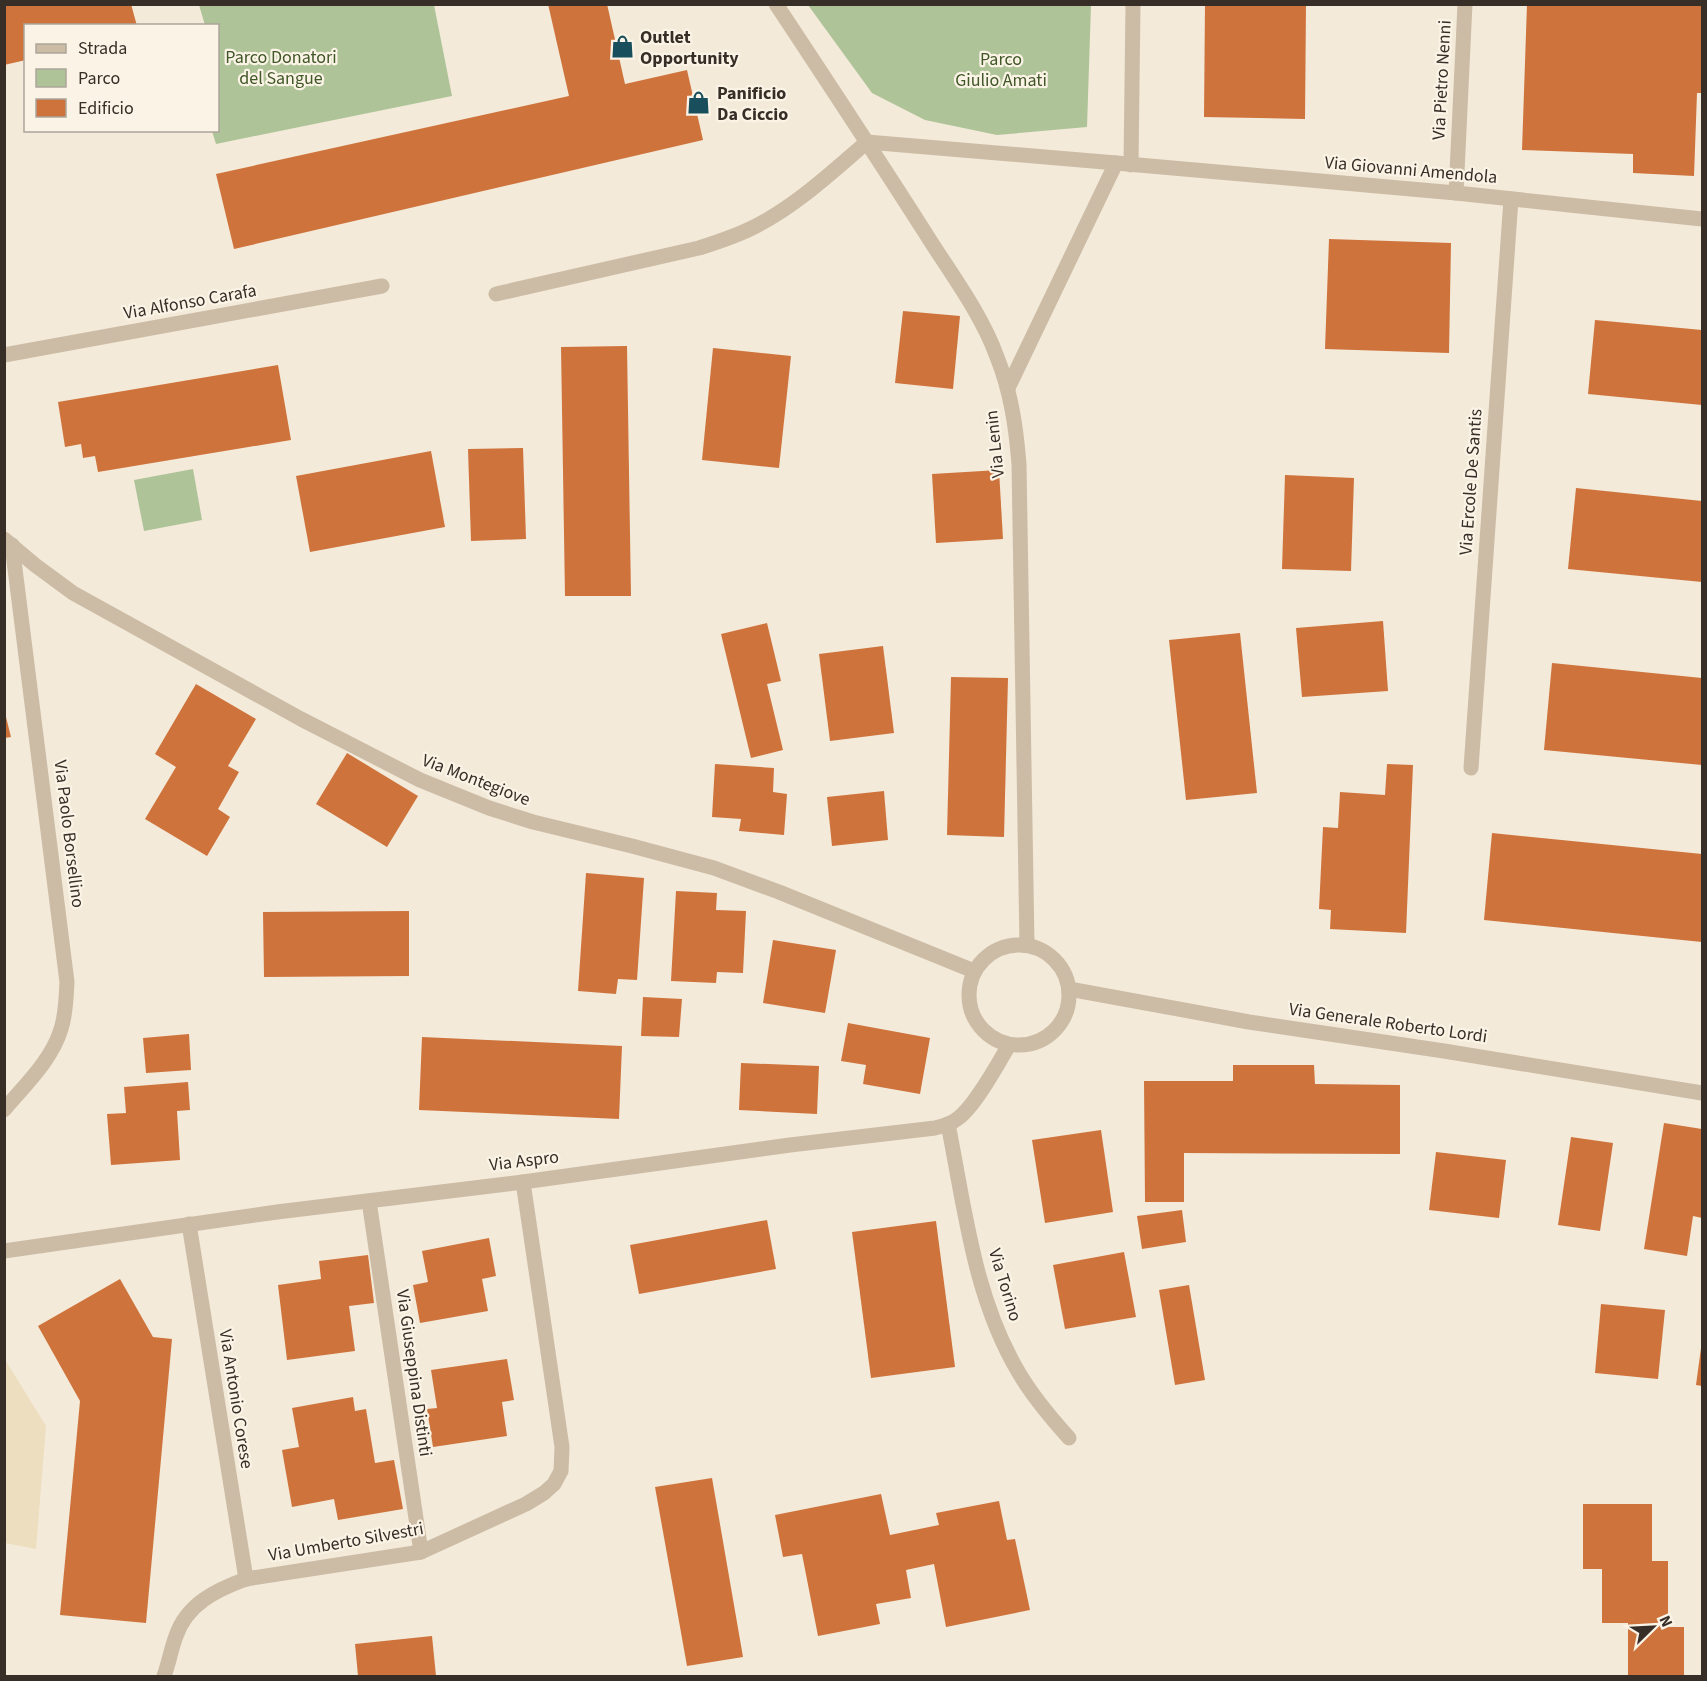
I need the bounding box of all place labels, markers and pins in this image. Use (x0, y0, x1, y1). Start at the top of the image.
place label: Outlet Opportunity (640, 25, 739, 71)
shop icon: Outlet Opportunity (609, 34, 635, 60)
place label: Panificio Da Ciccio (717, 81, 788, 127)
shop icon: Panificio Da Ciccio (686, 90, 712, 116)

